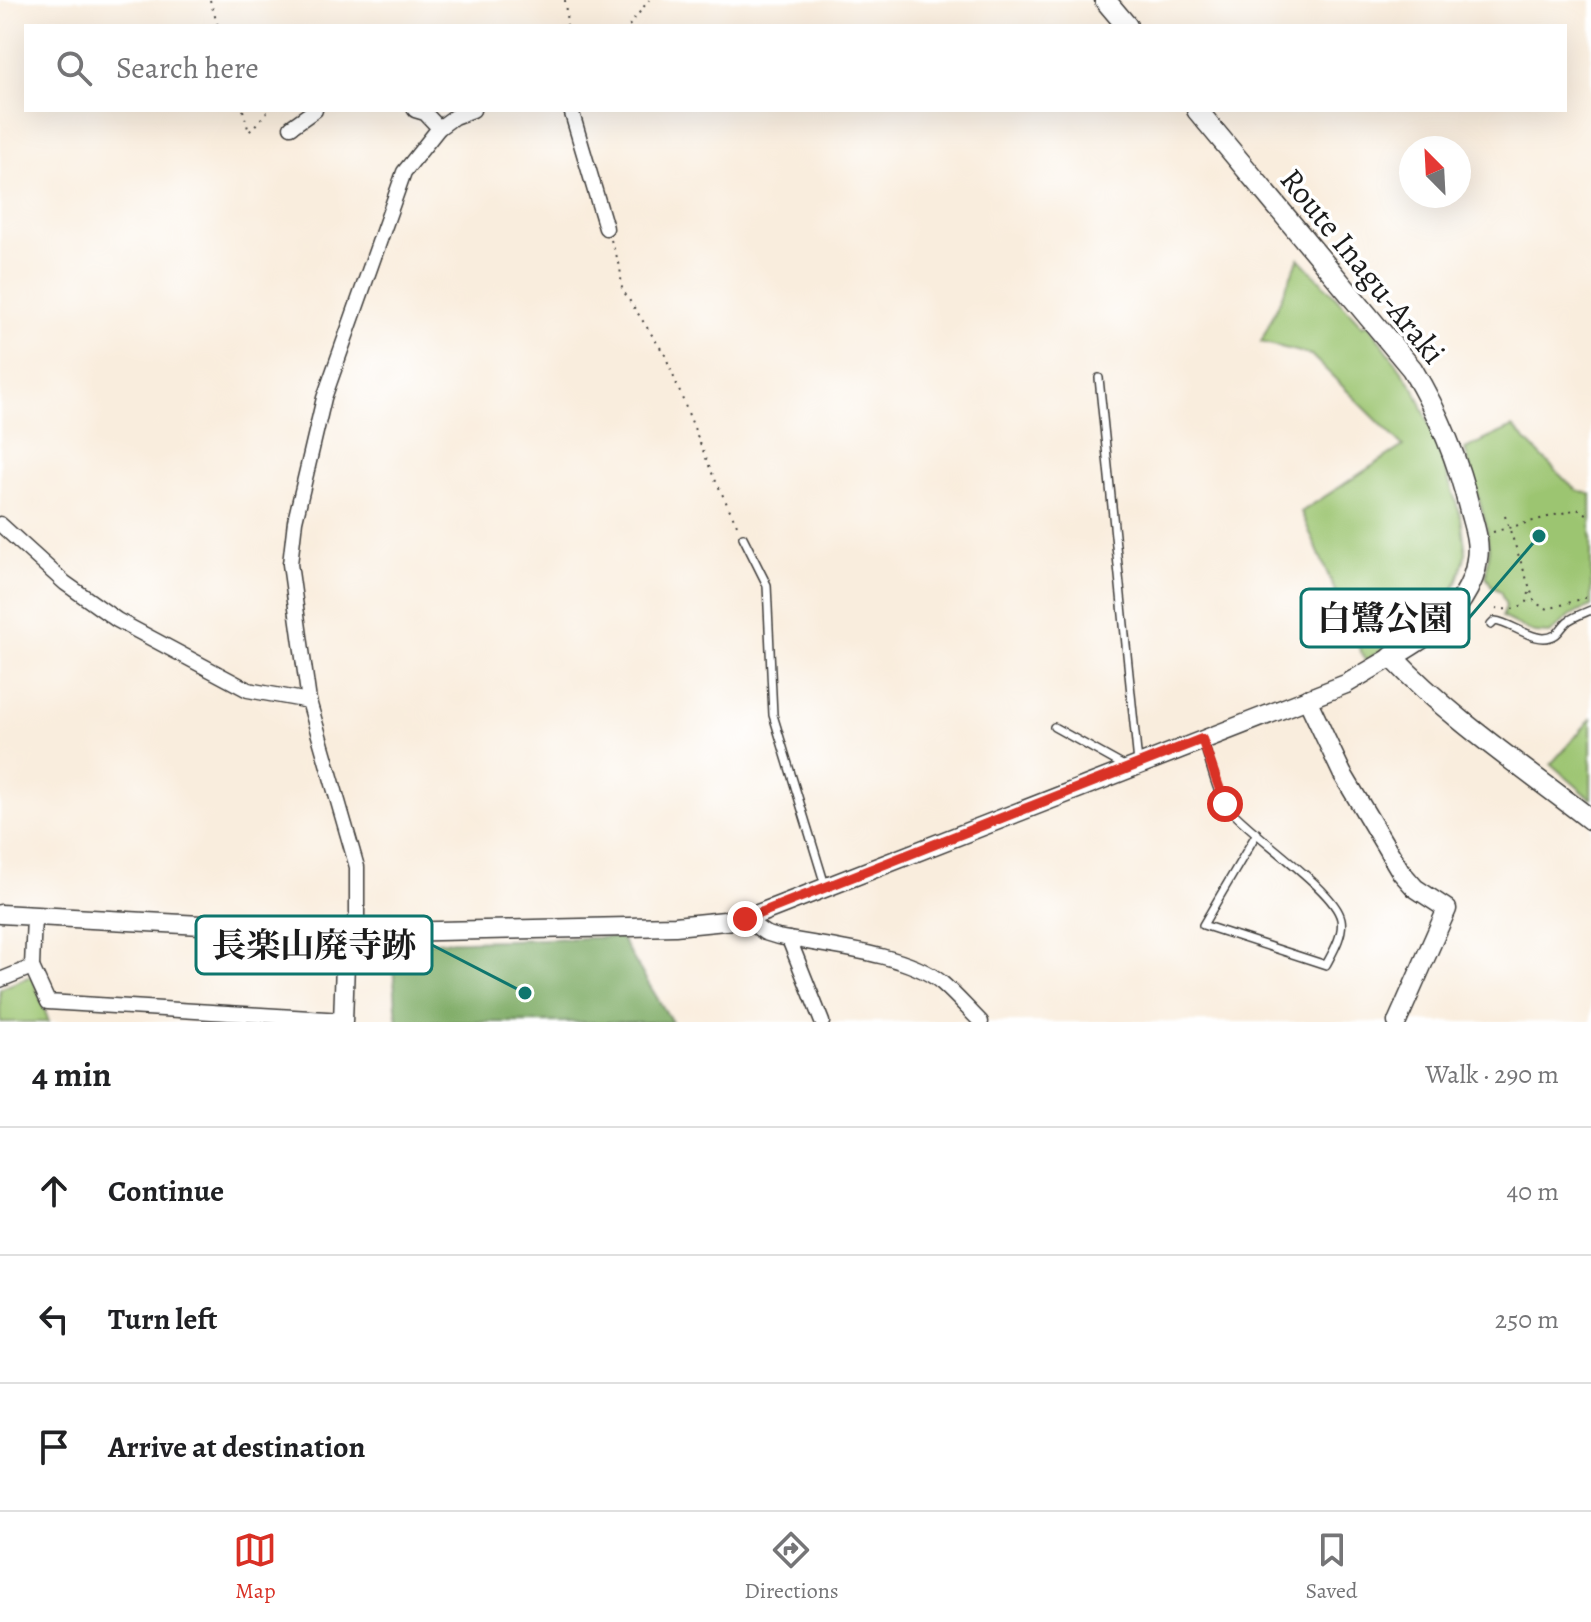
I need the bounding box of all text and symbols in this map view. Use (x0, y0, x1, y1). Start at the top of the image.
search box (24, 24, 1567, 112)
icon: search (52, 46, 96, 90)
text: Search here (116, 48, 259, 88)
north arrow (1399, 136, 1471, 208)
street label: Route Inagu-Araki (1270, 159, 1456, 373)
callout: 白鷺公園 (1301, 589, 1469, 647)
text: 白鷺公園 (1317, 595, 1453, 642)
route start (1207, 786, 1243, 822)
route end (727, 901, 763, 937)
callout: 長楽山廃寺跡 (196, 916, 432, 974)
text: 長楽山廃寺跡 (212, 922, 416, 969)
text: 4 min (32, 1051, 111, 1098)
text: Walk · 290 m (1425, 1057, 1559, 1092)
icon: ahead (32, 1169, 76, 1213)
text: Continue (108, 1171, 224, 1211)
text: 40 m (1507, 1174, 1559, 1209)
icon: left (32, 1297, 76, 1341)
text: Turn left (108, 1299, 217, 1339)
text: 250 m (1495, 1302, 1559, 1337)
icon: arrive (32, 1425, 76, 1469)
text: Arrive at destination (108, 1427, 365, 1467)
tab: Map (233, 1528, 277, 1606)
tab: Directions (744, 1528, 839, 1606)
tab: Saved (1305, 1528, 1358, 1606)

